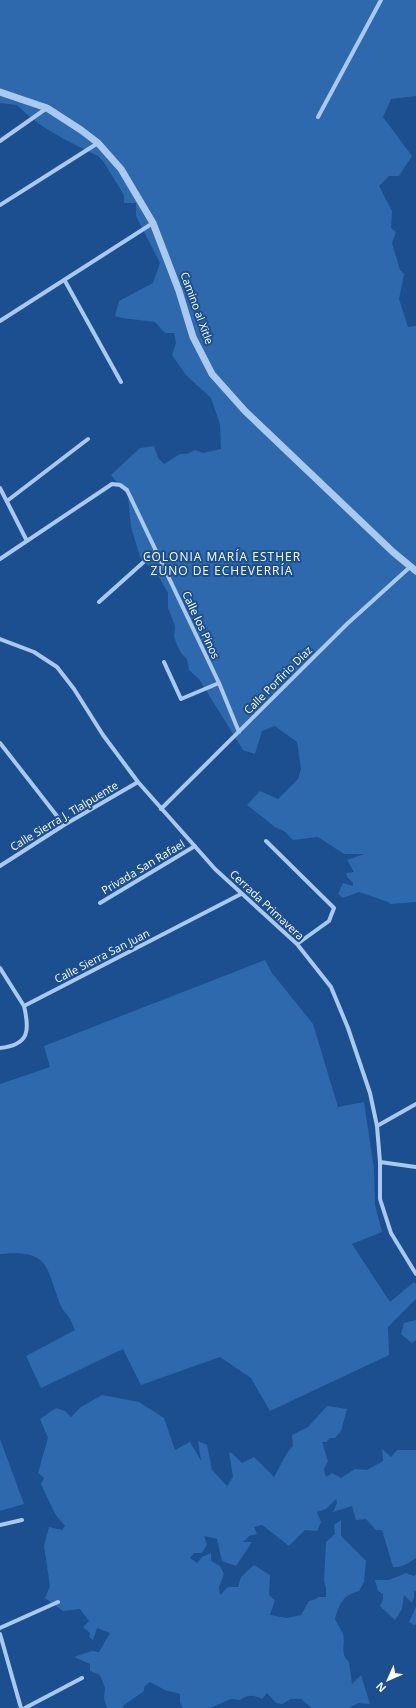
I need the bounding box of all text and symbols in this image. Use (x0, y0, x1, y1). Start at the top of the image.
street label: Camino al Xitle (177, 270, 218, 346)
district label: COLONIA MARÍA ESTHER ZUNO DE ECHEVERRÍA (143, 548, 301, 579)
street label: Calle los Pinos (179, 588, 224, 661)
street label: Calle Porfirio Díaz (240, 642, 315, 717)
street label: Calle Sierra J. Tlalpuente (7, 777, 121, 854)
street label: Privada San Rafael (98, 836, 187, 897)
street label: Cerrada Primavera (227, 866, 308, 943)
street label: Calle Sierra San Juan (52, 925, 152, 986)
north arrow (368, 1660, 408, 1700)
text: N (372, 1679, 389, 1696)

